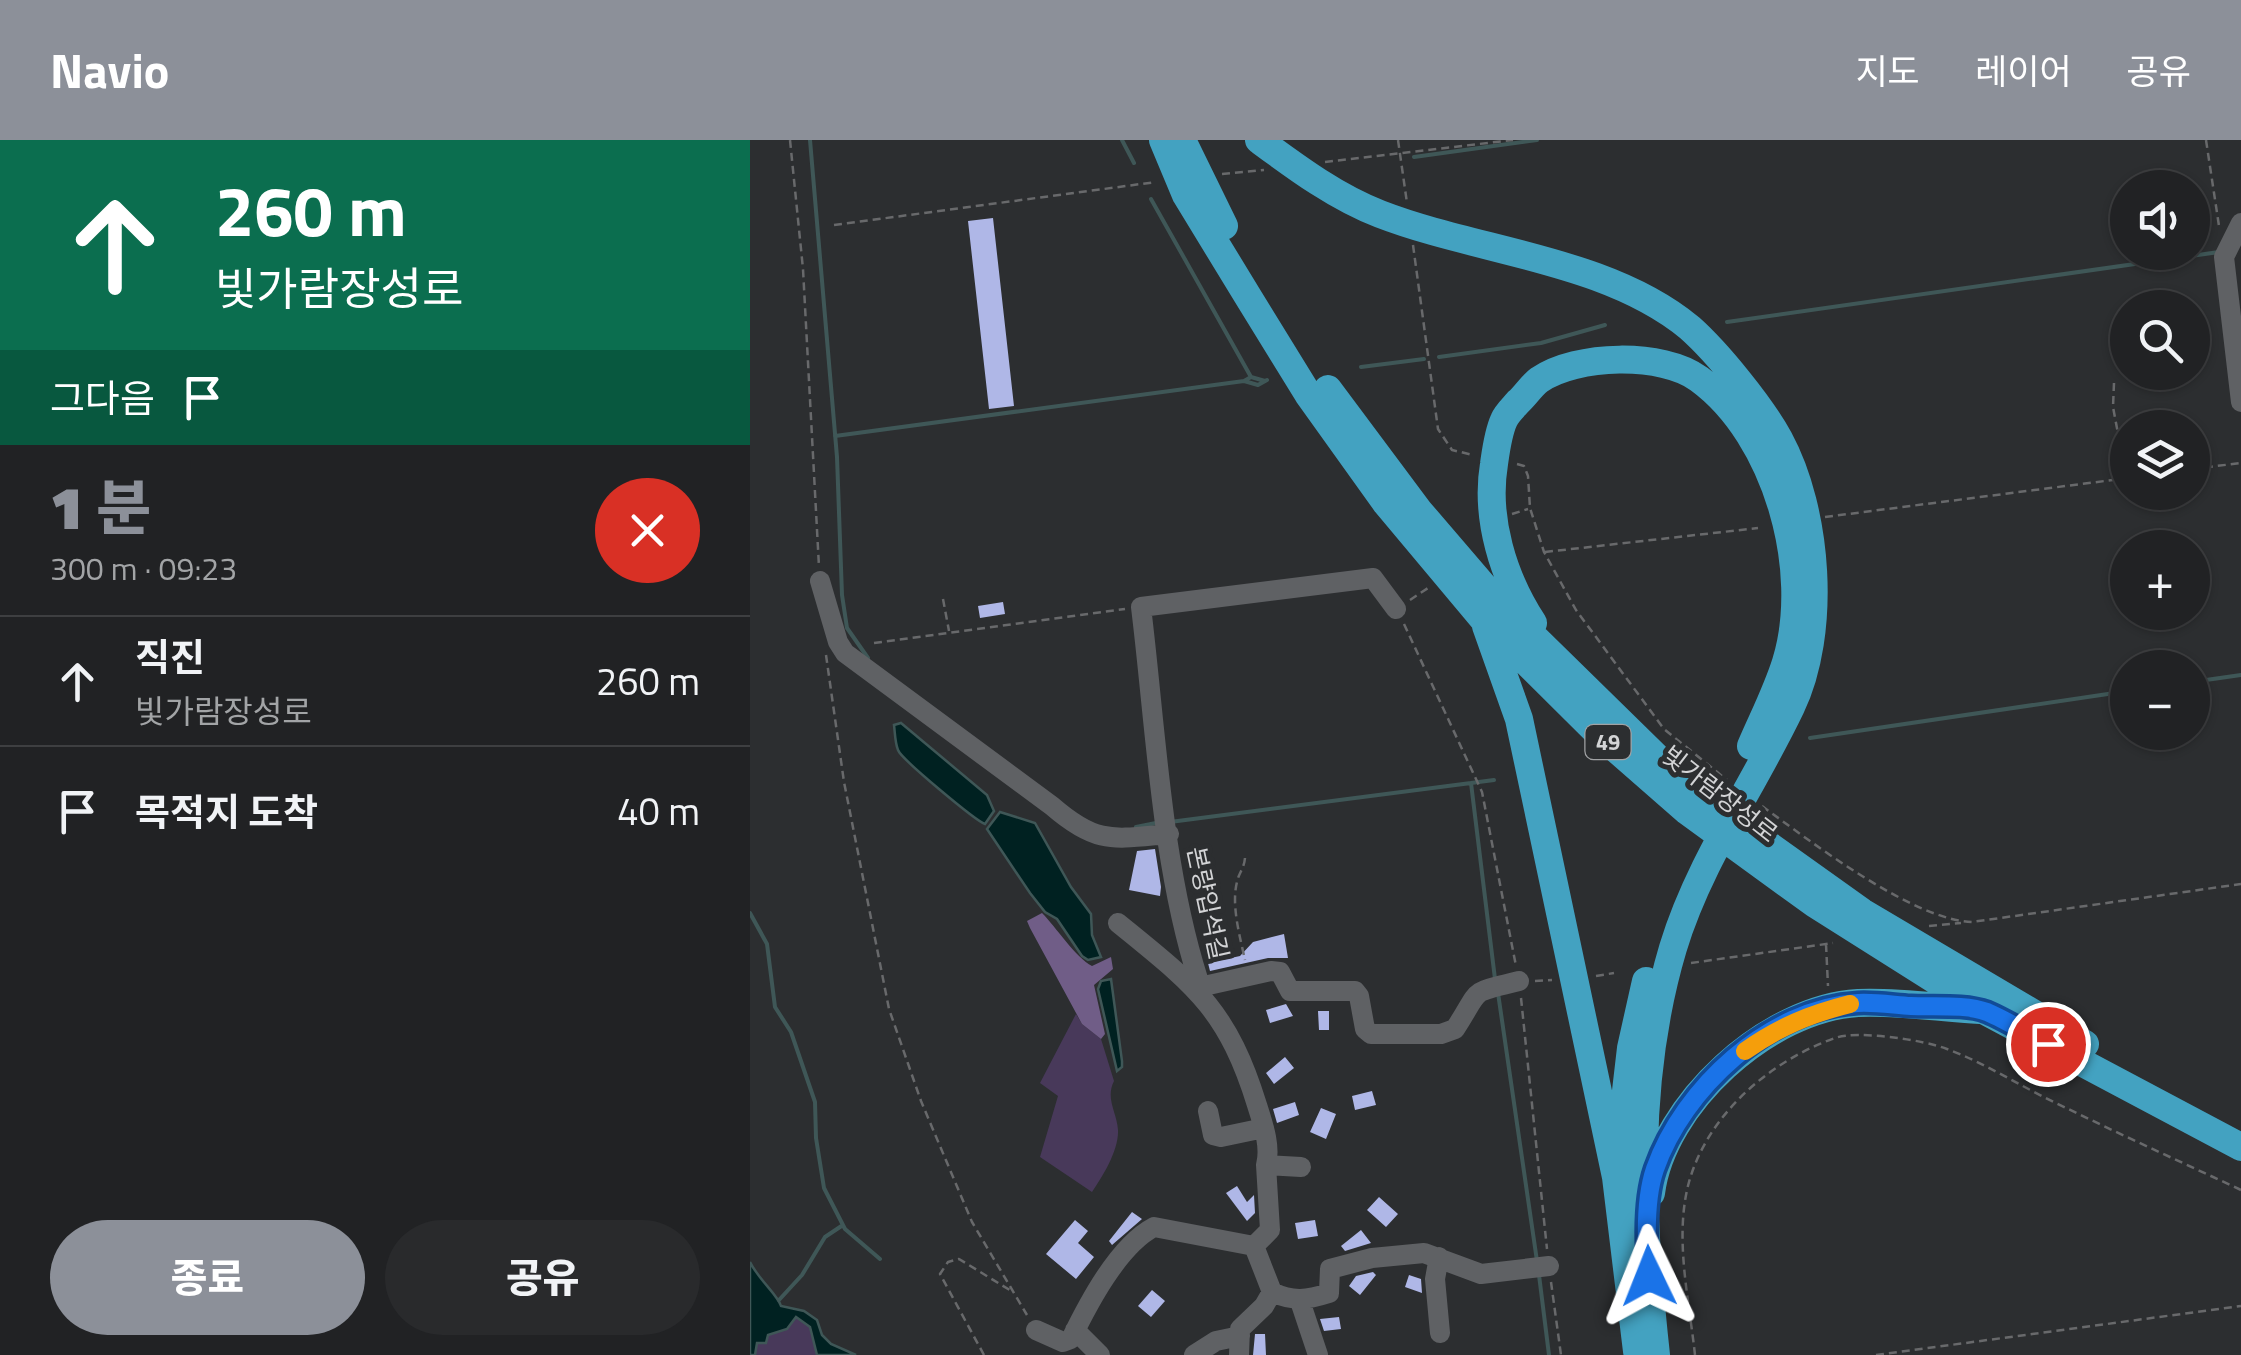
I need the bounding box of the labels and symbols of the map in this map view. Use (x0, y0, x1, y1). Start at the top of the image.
road number: 49 (1586, 725, 1630, 759)
street label: 빛가람장성로 (1654, 737, 1786, 851)
street label: 본량입석길 (1177, 843, 1239, 963)
pin (2006, 1002, 2091, 1087)
position arrow (1597, 1224, 1701, 1328)

